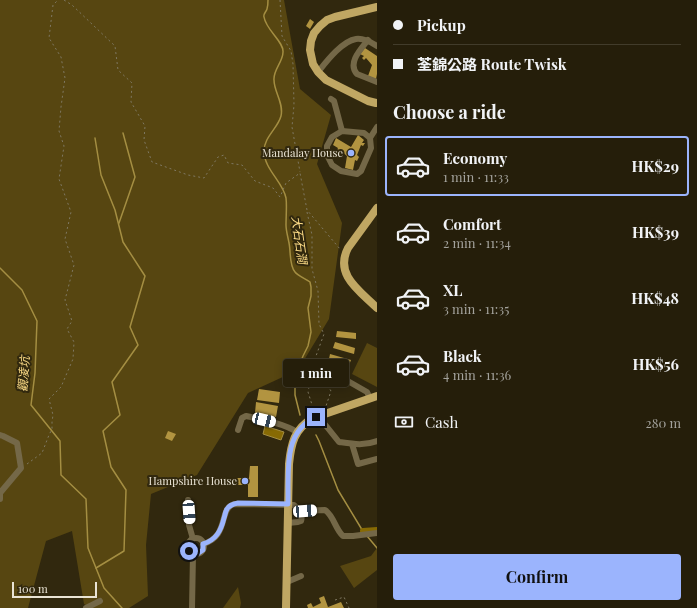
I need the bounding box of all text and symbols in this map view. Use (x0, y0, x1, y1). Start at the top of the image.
text: Pickup (417, 15, 466, 35)
text: 荃錦公路 Route Twisk (417, 54, 567, 74)
text: Choose a ride (393, 100, 506, 124)
place label: Mandalay House (262, 145, 343, 160)
marker: Mandalay House (346, 148, 356, 158)
icon: car (395, 148, 431, 184)
text: Economy (443, 148, 507, 168)
text: HK$29 (632, 156, 679, 176)
text: 1 min · 11:33 (443, 168, 509, 185)
icon: car (395, 214, 431, 250)
text: Comfort (443, 214, 501, 234)
water label: 大石石澗 (289, 215, 312, 267)
text: HK$39 (632, 222, 679, 242)
text: 2 min · 11:34 (443, 234, 511, 251)
icon: car (395, 280, 431, 316)
text: XL (443, 280, 463, 300)
text: HK$48 (631, 288, 679, 308)
text: 3 min · 11:35 (443, 300, 509, 317)
icon: car (395, 346, 431, 382)
text: Black (443, 346, 482, 366)
water label: 觀凌坑 (14, 353, 32, 392)
text: HK$56 (632, 354, 679, 374)
callout: 1 min (283, 359, 349, 387)
text: 1 min (300, 364, 332, 381)
text: 4 min · 11:36 (443, 366, 511, 383)
route end (307, 408, 325, 426)
car (251, 411, 277, 429)
icon: cash (393, 411, 415, 433)
text: Cash (425, 412, 458, 432)
text: 280 m (645, 414, 681, 431)
place label: Hampshire House (148, 473, 237, 488)
marker: Hampshire House (240, 476, 250, 486)
car (182, 500, 196, 524)
car (293, 504, 317, 518)
route start (180, 542, 198, 560)
button: Confirm (393, 554, 681, 600)
scale bar (12, 580, 97, 599)
text: 100 m (18, 581, 48, 596)

